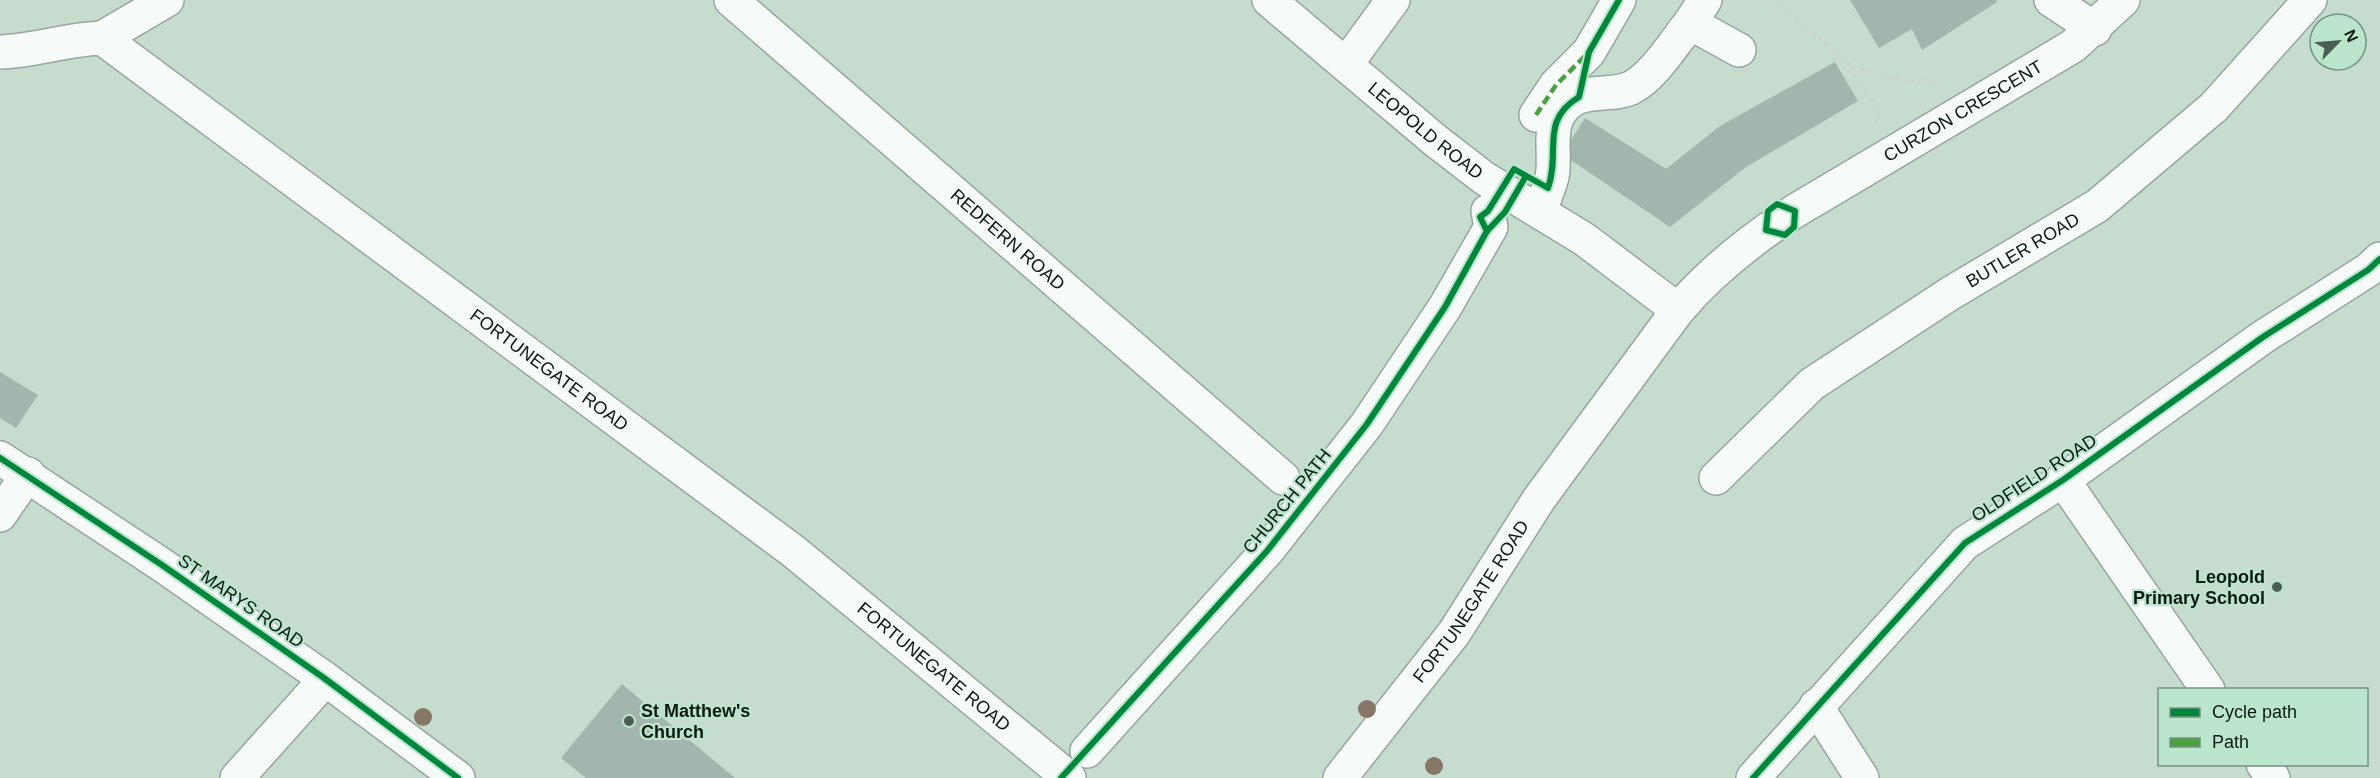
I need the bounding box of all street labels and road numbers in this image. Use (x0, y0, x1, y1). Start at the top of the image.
street label: CURZON CRESCENT (1880, 56, 2046, 166)
street label: LEOPOLD ROAD (1364, 78, 1487, 183)
street label: REDFERN ROAD (947, 185, 1069, 294)
street label: BUTLER ROAD (1963, 209, 2083, 292)
street label: FORTUNEGATE ROAD (466, 305, 632, 435)
street label: OLDFIELD ROAD (1968, 430, 2100, 526)
street label: CHURCH PATH (1239, 445, 1335, 557)
street label: FORTUNEGATE ROAD (1409, 517, 1533, 686)
street label: ST MARYS ROAD (174, 550, 308, 652)
street label: FORTUNEGATE ROAD (854, 598, 1014, 735)

